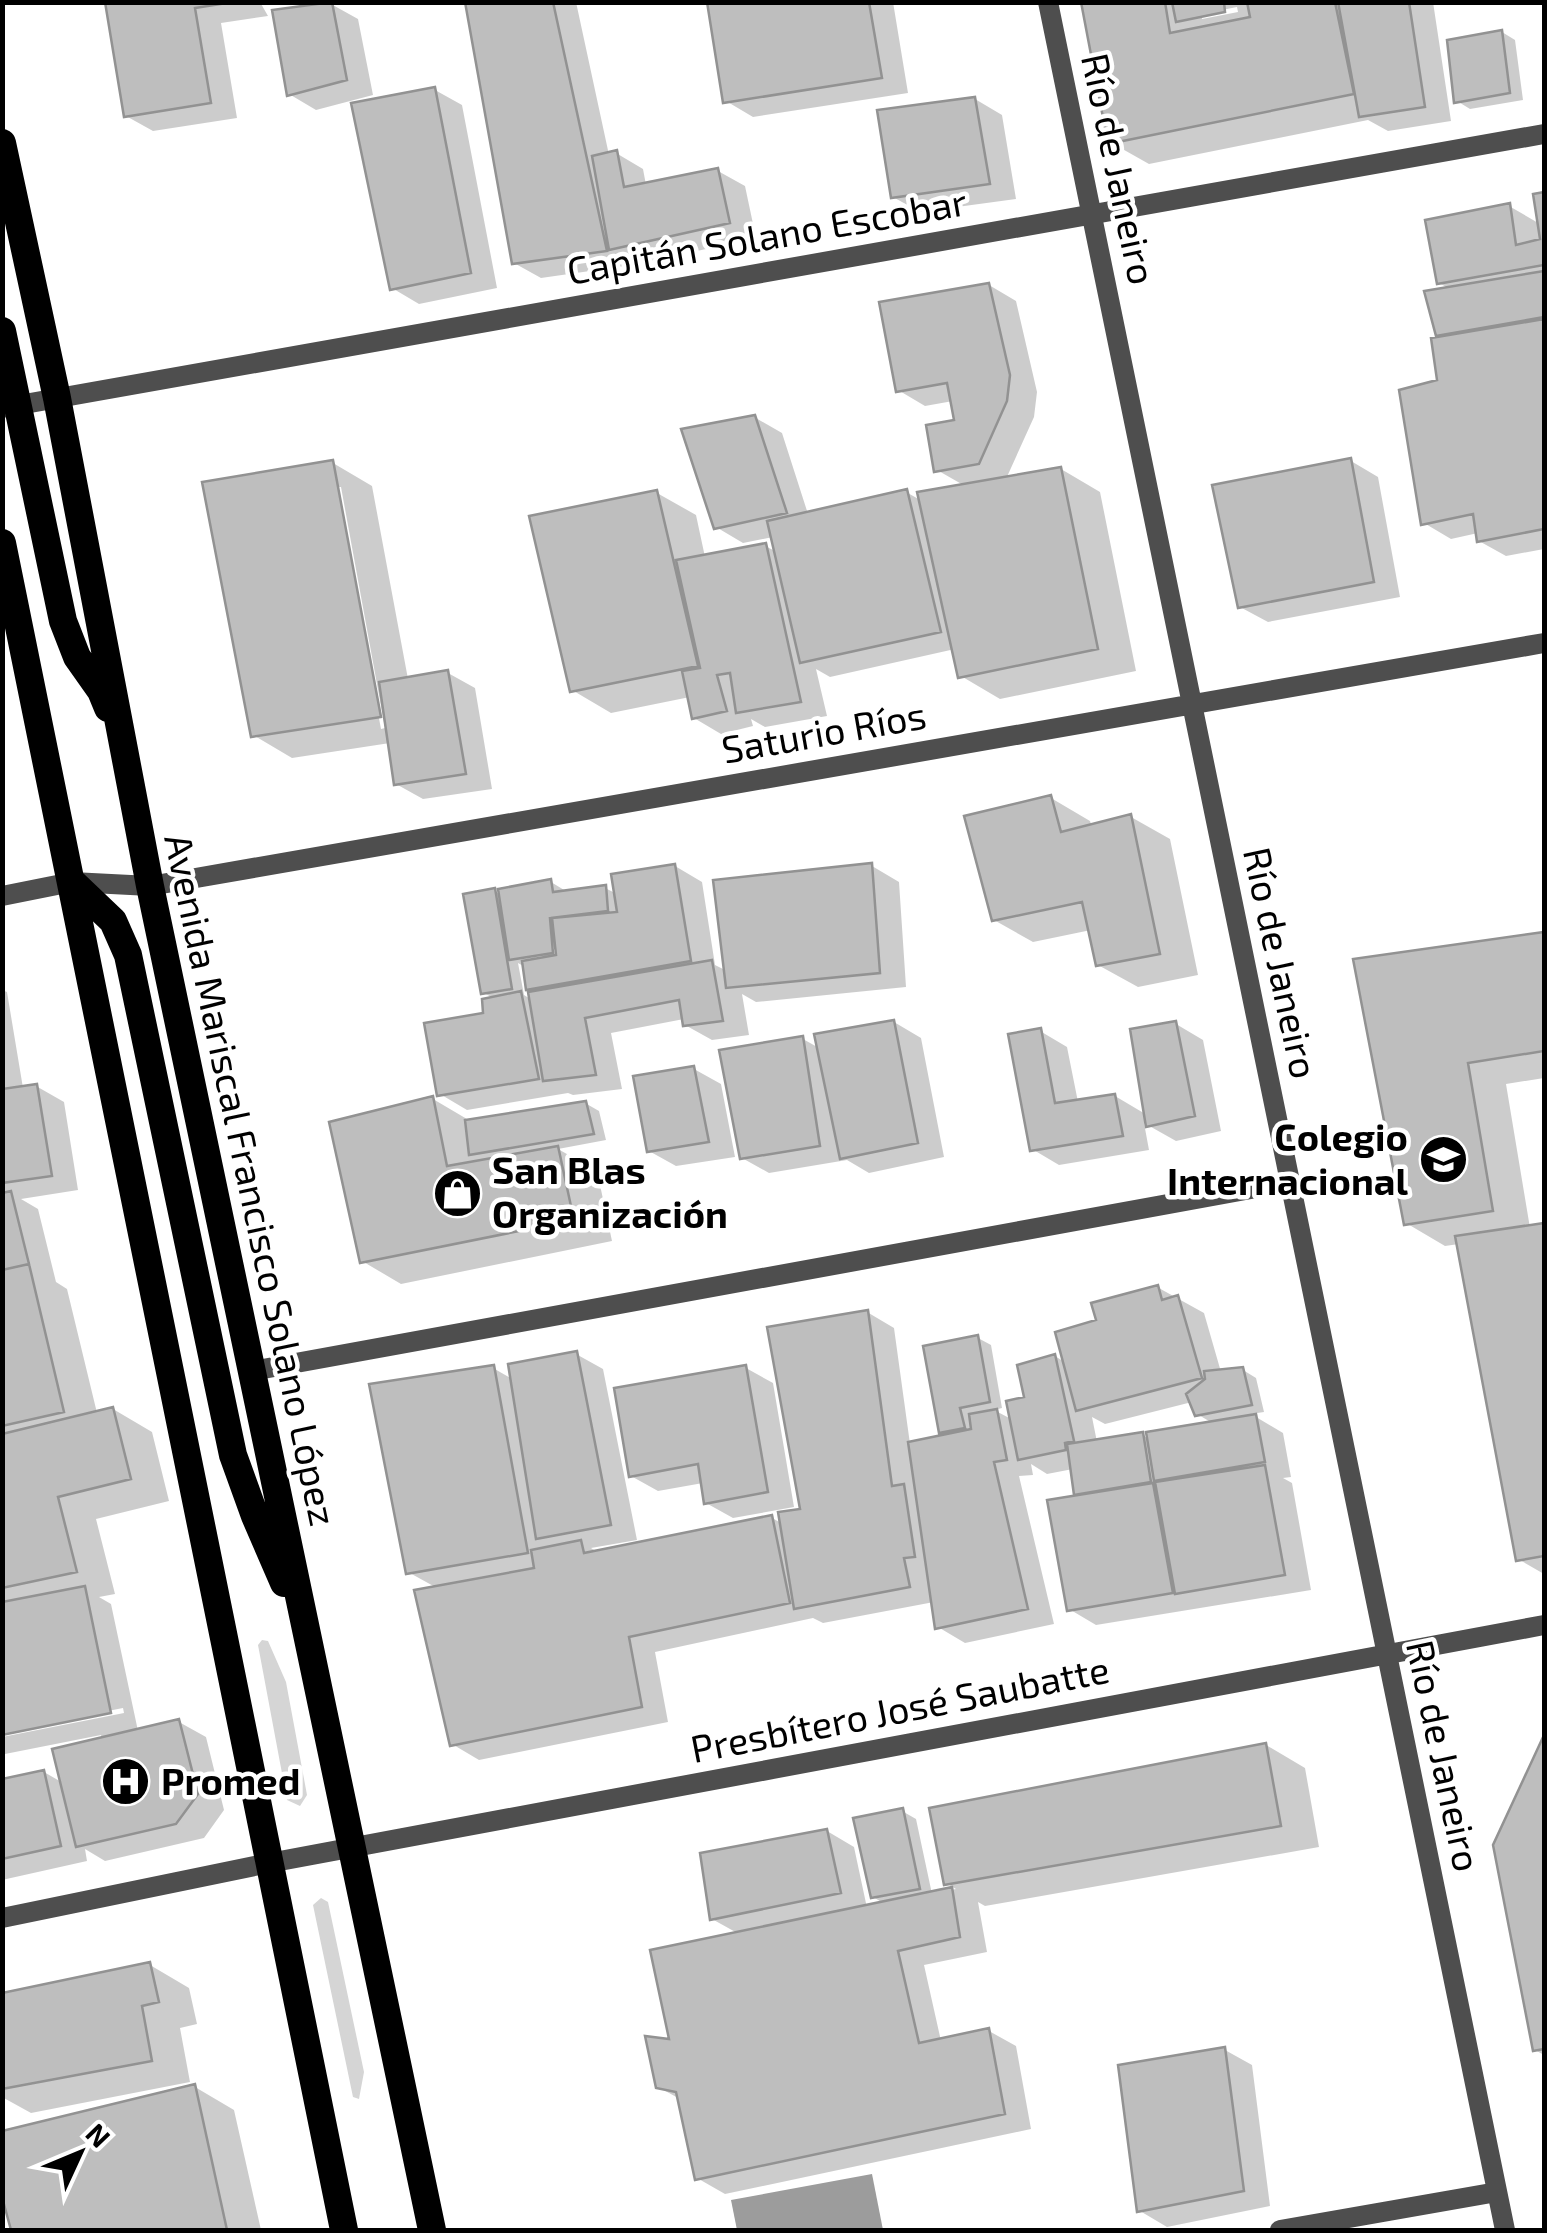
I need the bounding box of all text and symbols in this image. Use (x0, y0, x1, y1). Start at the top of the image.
street label: Río de Janeiro (1073, 49, 1167, 288)
street label: Capitán Solano Escobar (563, 177, 970, 293)
street label: Saturio Ríos (718, 690, 930, 772)
street label: Avenida Mariscal Francisco Solano López (156, 830, 348, 1530)
street label: Río de Janeiro (1235, 843, 1329, 1082)
place label: Colegio Internacional (1167, 1113, 1409, 1203)
school or university icon: Colegio Internacional (1417, 1134, 1469, 1186)
place label: San Blas Organización (492, 1146, 728, 1236)
shop icon: San Blas Organización (431, 1167, 483, 1219)
street label: Río de Janeiro (1398, 1636, 1492, 1875)
street label: Presbítero José Saubatte (686, 1645, 1113, 1771)
hospital icon: Promed (100, 1756, 152, 1808)
place label: Promed (161, 1757, 300, 1803)
north arrow (30, 2103, 130, 2203)
text: N (79, 2116, 118, 2154)

